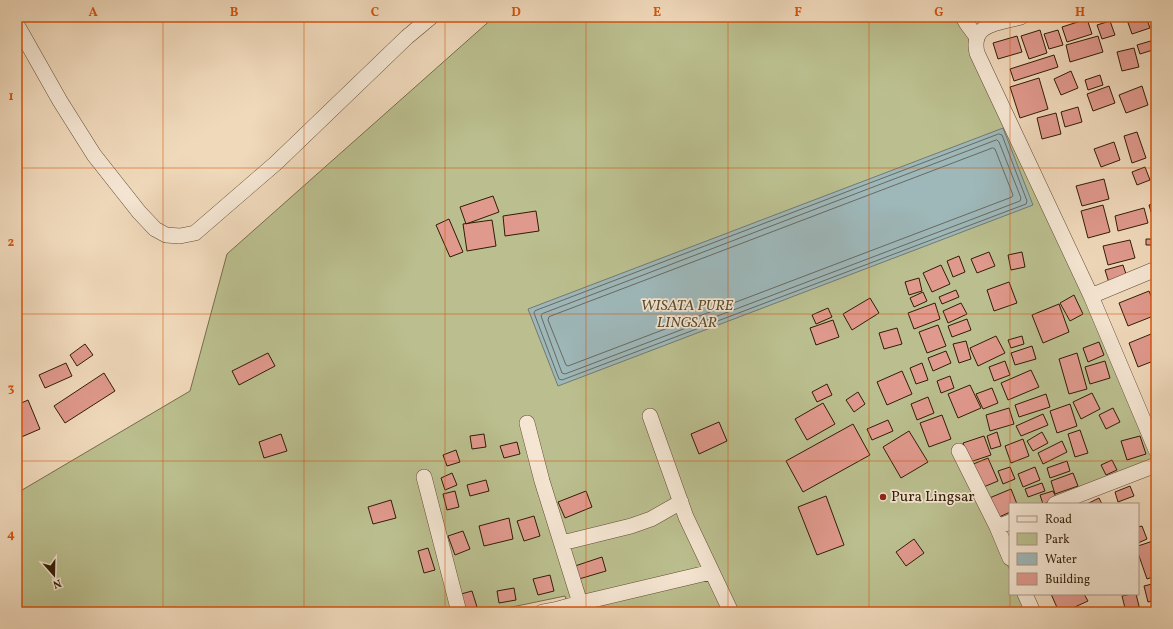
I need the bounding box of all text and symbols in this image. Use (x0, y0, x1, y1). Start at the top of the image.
text: A (88, 4, 98, 22)
text: B (230, 4, 239, 22)
text: C (371, 4, 379, 22)
text: D (511, 4, 521, 22)
text: E (653, 4, 661, 22)
text: F (794, 4, 802, 22)
text: G (934, 4, 944, 22)
text: H (1075, 4, 1085, 22)
text: 1 (8, 88, 14, 106)
text: 2 (8, 234, 15, 252)
park label: WISATA PURE LINGSAR (641, 296, 733, 334)
text: 3 (8, 380, 15, 398)
place label: Pura Lingsar (891, 487, 975, 508)
marker: Pura Lingsar (878, 492, 888, 502)
legend (1009, 503, 1139, 595)
text: Road (1045, 512, 1072, 528)
text: 4 (7, 526, 15, 544)
text: Park (1045, 532, 1070, 548)
text: Water (1045, 552, 1077, 568)
north arrow (34, 555, 74, 595)
text: Building (1045, 572, 1090, 588)
text: N (51, 575, 63, 591)

